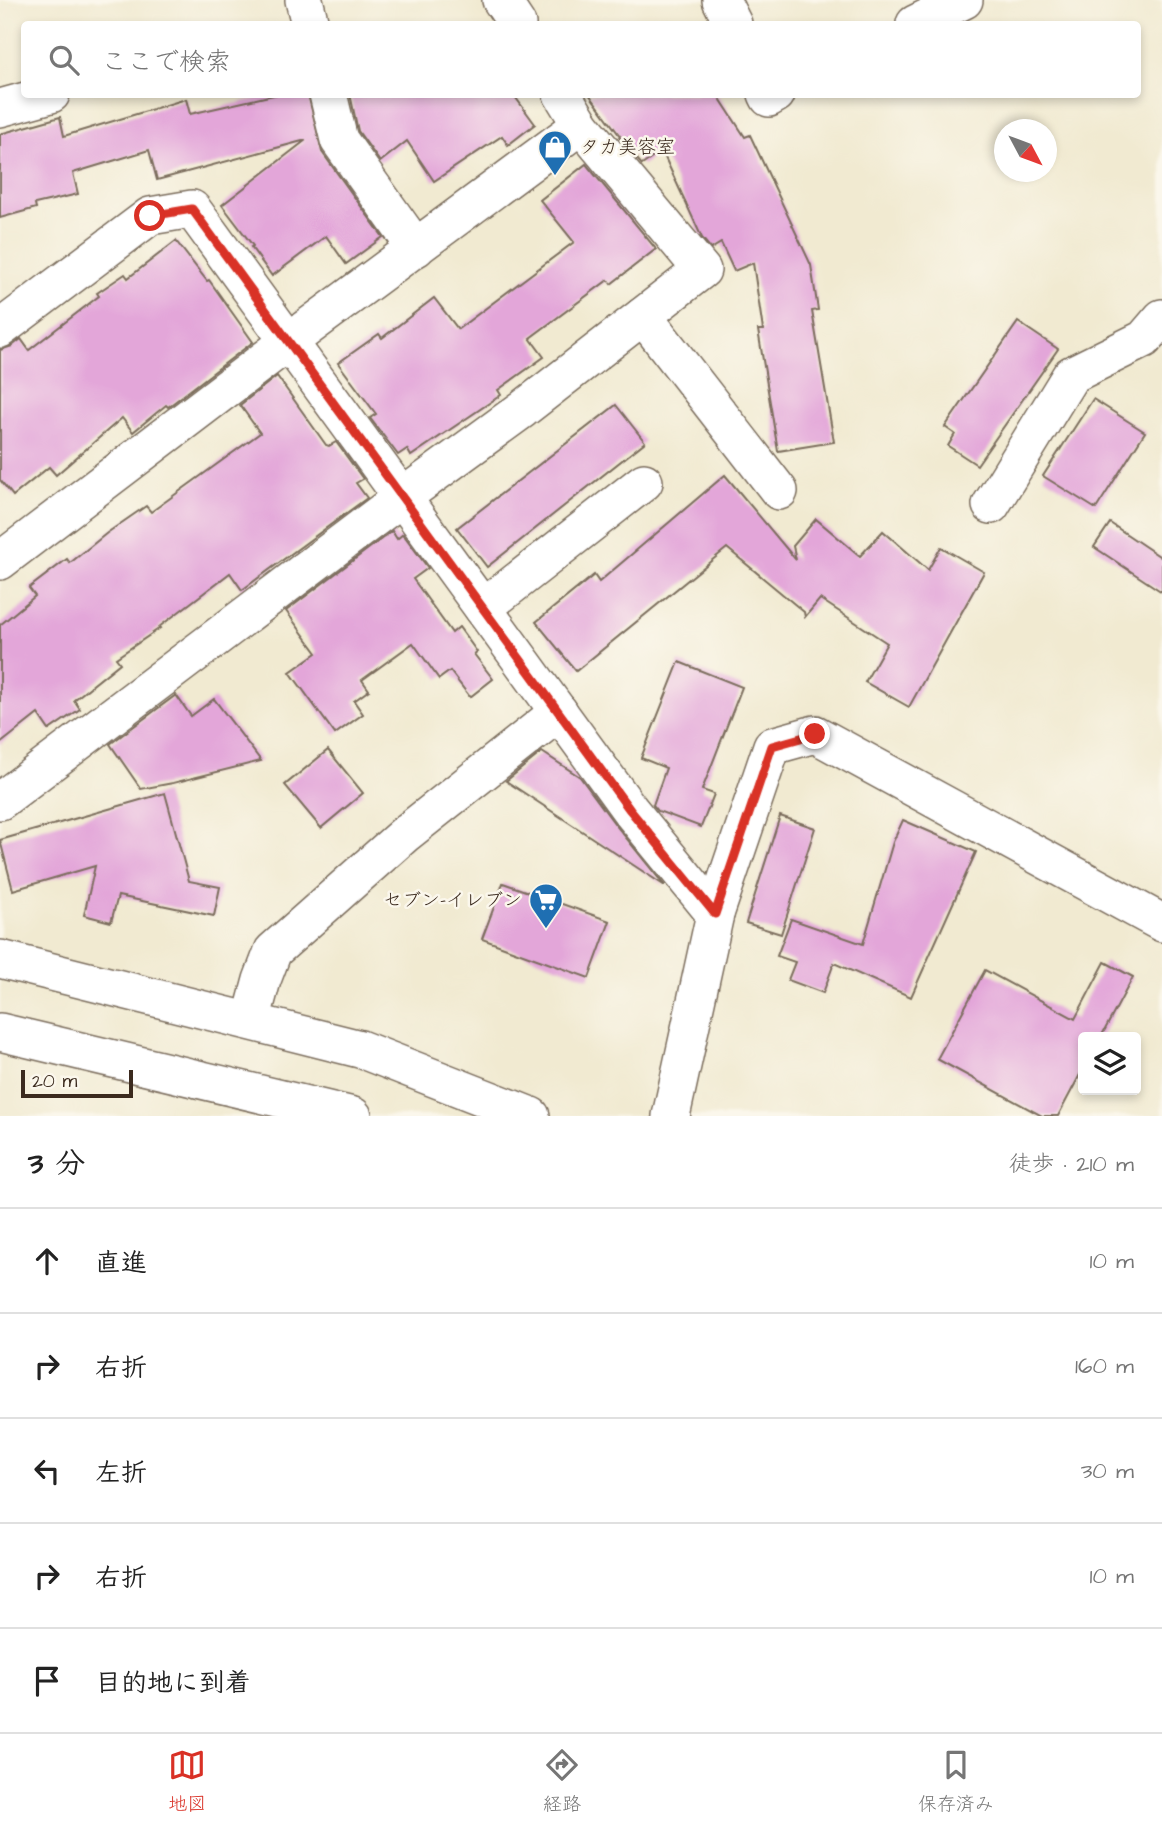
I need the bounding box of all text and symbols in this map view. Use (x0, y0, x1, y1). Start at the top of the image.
search box (21, 21, 1141, 98)
icon: search (45, 41, 83, 79)
text: ここで検索 (101, 44, 231, 80)
north arrow (994, 119, 1057, 182)
shop icon: タカ美容室 (536, 128, 574, 177)
place label: タカ美容室 (580, 134, 675, 161)
route start (134, 200, 165, 231)
route end (799, 718, 830, 749)
supermarket icon: セブン-イレブン (527, 881, 565, 930)
place label: セブン-イレブン (383, 887, 522, 914)
map controls (1078, 1032, 1141, 1095)
button: layers (1078, 1032, 1141, 1095)
scale bar (21, 1067, 133, 1099)
text: 20 m (32, 1068, 77, 1095)
text: 3 分 (28, 1143, 85, 1185)
text: 徒歩 · 210 m (1009, 1148, 1134, 1180)
icon: ahead (28, 1242, 66, 1280)
text: 直進 (95, 1245, 147, 1281)
text: 10 m (1089, 1245, 1134, 1277)
icon: right (28, 1347, 66, 1385)
text: 右折 (95, 1350, 147, 1386)
text: 160 m (1075, 1350, 1134, 1382)
icon: left (28, 1452, 66, 1490)
text: 左折 (95, 1455, 147, 1491)
text: 30 m (1081, 1455, 1134, 1487)
icon: right (28, 1557, 66, 1595)
text: 右折 (95, 1560, 147, 1596)
text: 10 m (1089, 1560, 1134, 1592)
icon: arrive (28, 1662, 66, 1700)
text: 目的地に到着 (95, 1665, 251, 1701)
tab: 地図 (168, 1746, 206, 1818)
tab: 経路 (543, 1746, 581, 1818)
tab: 保存済み (918, 1746, 994, 1818)

